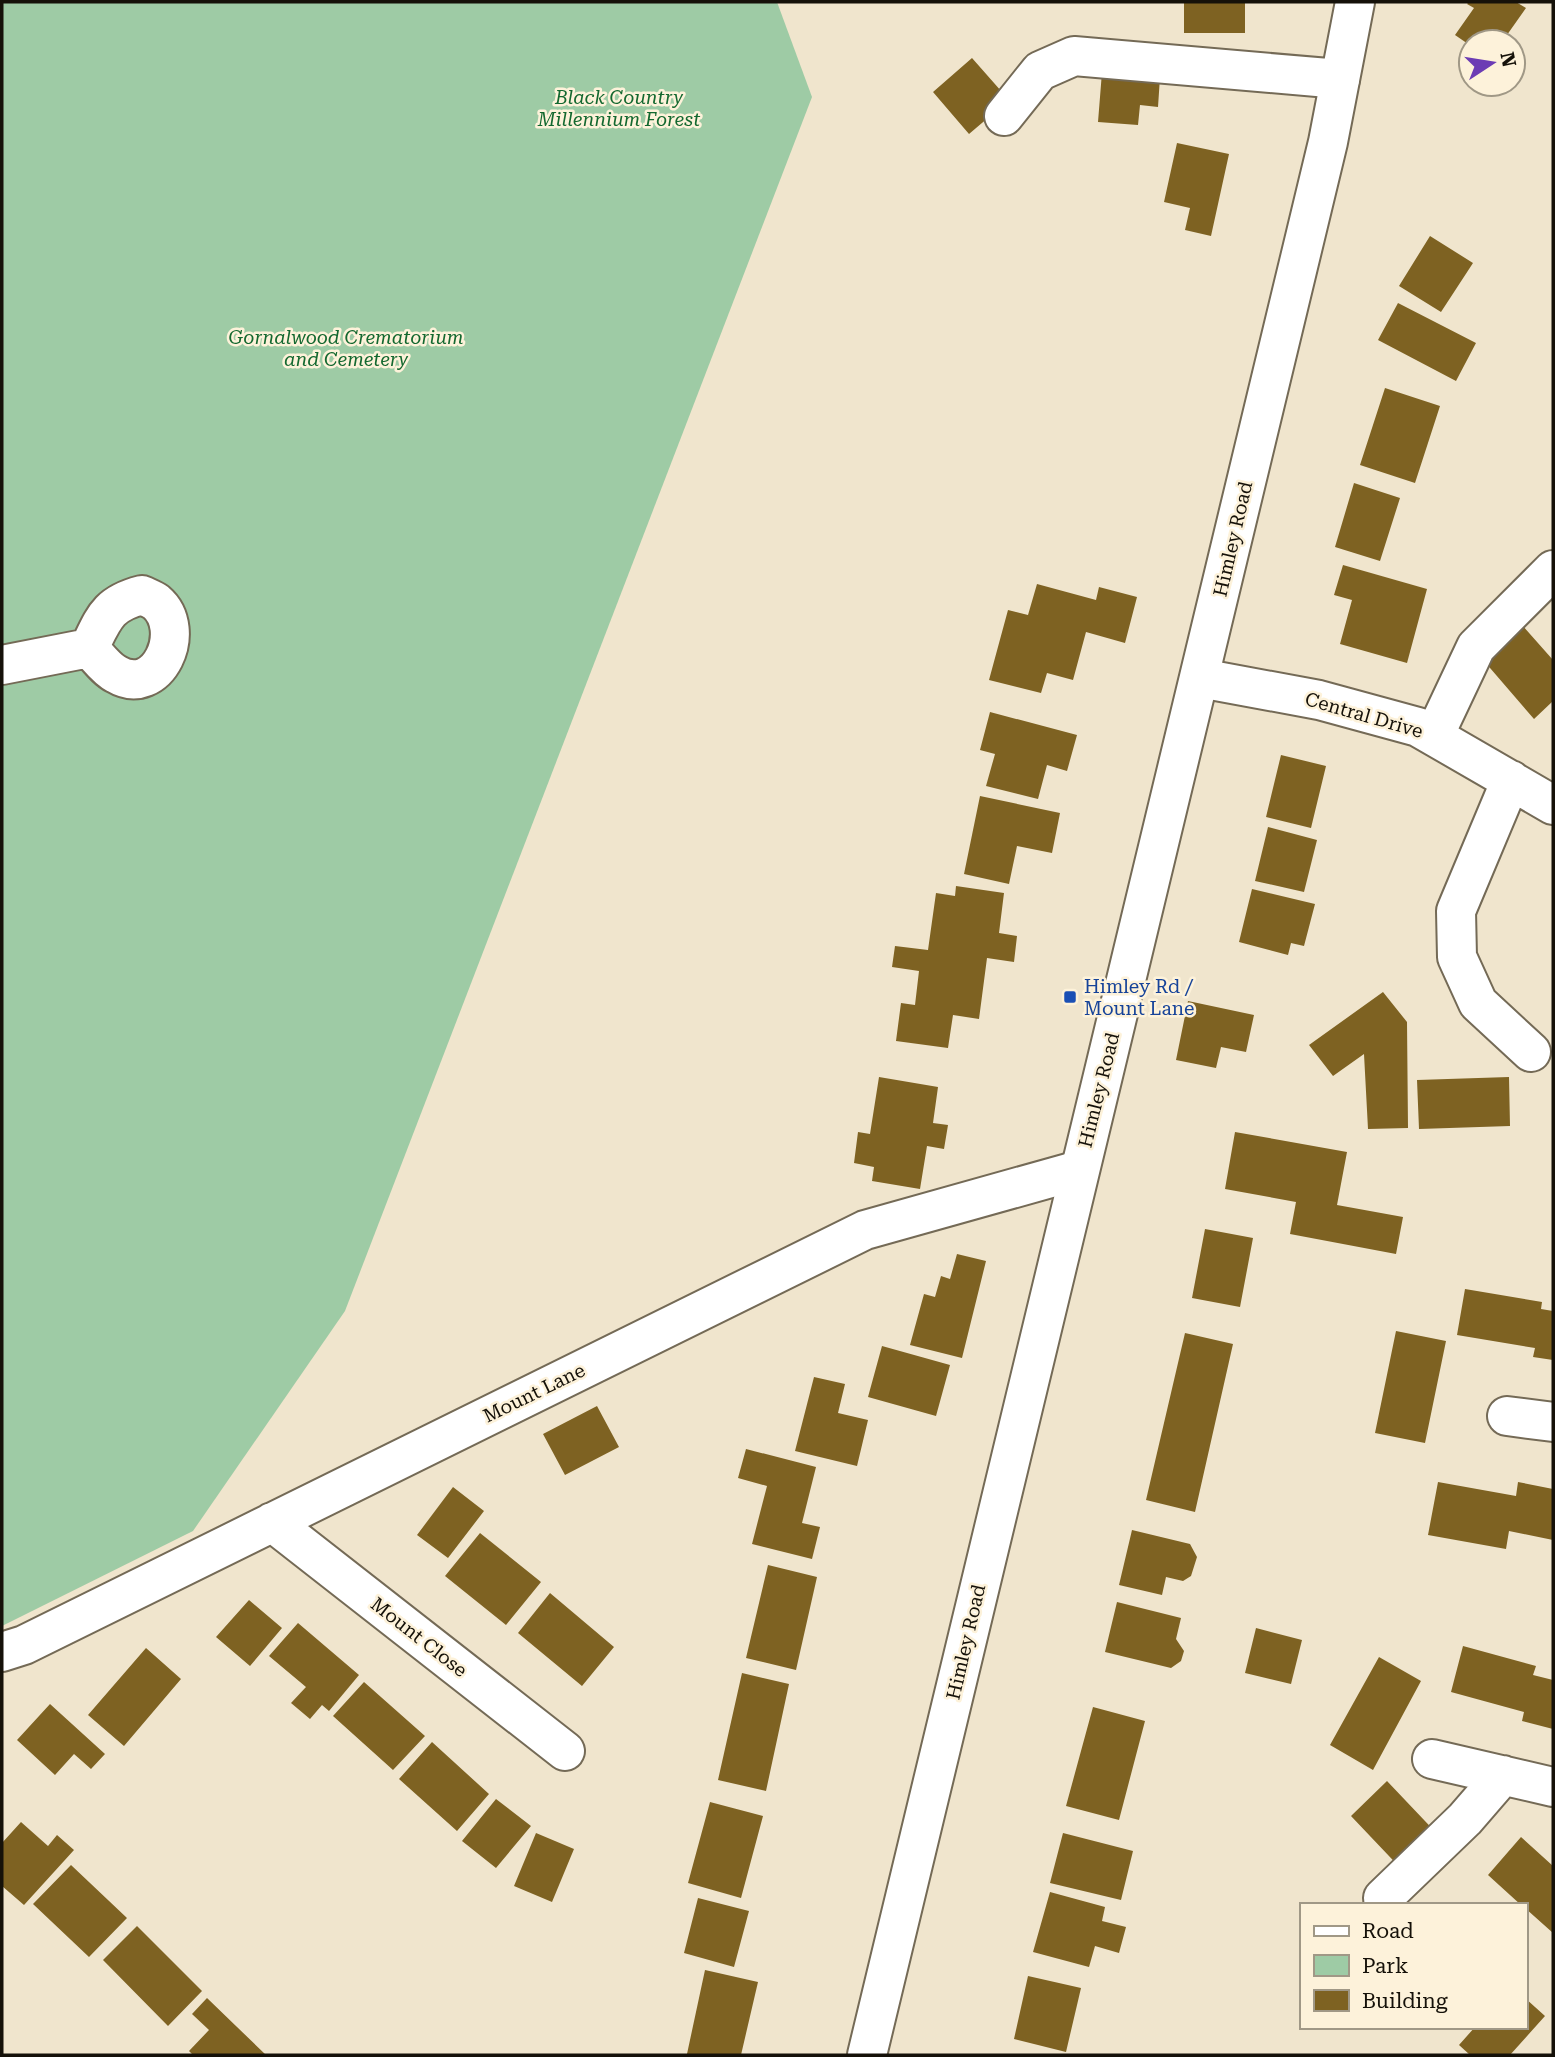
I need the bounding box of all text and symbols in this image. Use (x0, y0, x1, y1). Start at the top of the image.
north arrow (1457, 28, 1527, 98)
text: N (1495, 50, 1521, 69)
park label: Black Country Millennium Forest (537, 86, 700, 131)
park label: Gornalwood Crematorium and Cemetery (228, 326, 464, 371)
street label: Himley Road (1209, 479, 1257, 599)
street label: Central Drive (1302, 687, 1426, 743)
place label: Himley Rd / Mount Lane (1084, 975, 1195, 1020)
marker: Himley Rd / Mount Lane (1062, 989, 1078, 1005)
street label: Himley Road (1074, 1030, 1124, 1150)
street label: Mount Lane (479, 1358, 589, 1428)
street label: Himley Road (942, 1582, 990, 1702)
street label: Mount Close (366, 1592, 472, 1682)
legend (1300, 1903, 1527, 2029)
text: Road (1362, 1919, 1414, 1943)
text: Park (1362, 1954, 1408, 1978)
text: Building (1362, 1989, 1448, 2013)

